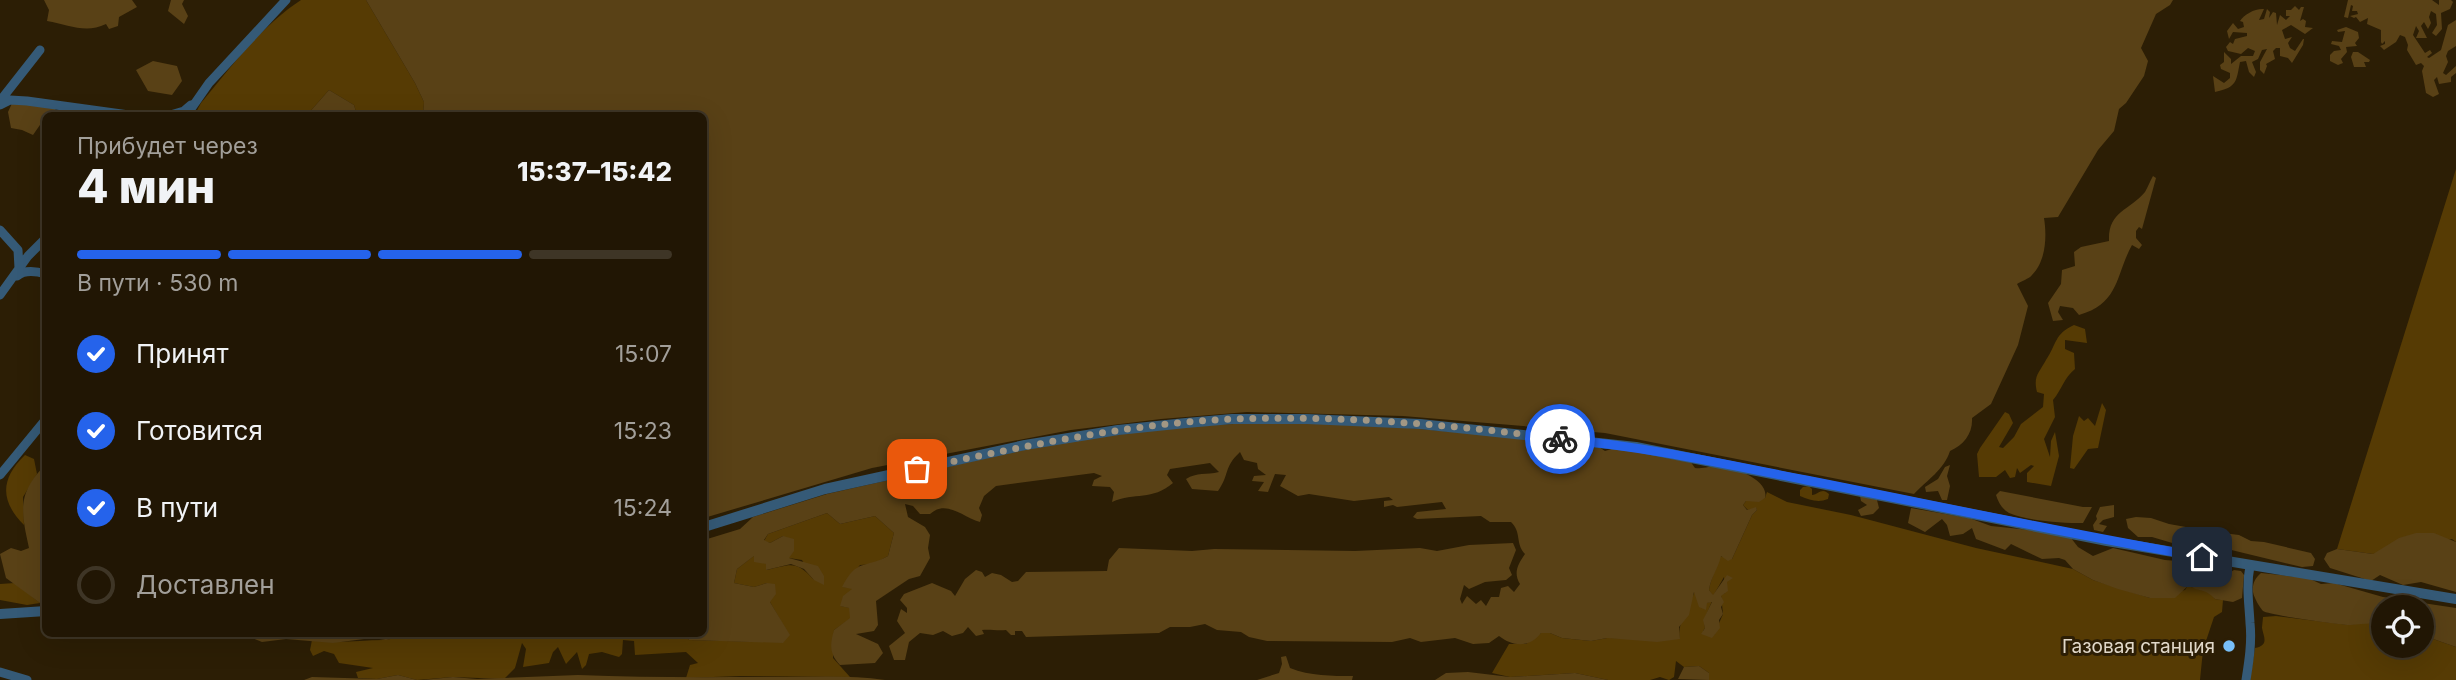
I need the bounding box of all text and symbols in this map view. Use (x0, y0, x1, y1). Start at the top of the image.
text: Прибудет через (77, 132, 258, 160)
text: 15:37–15:42 (517, 156, 672, 187)
text: 4 мин (77, 158, 215, 214)
text: В пути · 530 m (77, 269, 239, 297)
icon: check (77, 335, 115, 373)
text: Принят (136, 338, 229, 369)
text: 15:07 (615, 340, 672, 368)
courier (1525, 404, 1595, 474)
icon: check (77, 412, 115, 450)
text: Готовится (136, 415, 263, 446)
text: 15:23 (614, 417, 672, 445)
icon: bike (1541, 420, 1579, 458)
pin (887, 439, 947, 499)
icon: bag (898, 450, 936, 488)
icon: check (77, 489, 115, 527)
text: В пути (136, 492, 218, 523)
text: 15:24 (614, 494, 672, 522)
pin (2172, 527, 2232, 587)
icon: home (2183, 538, 2221, 576)
text: Доставлен (136, 569, 275, 600)
map controls (2371, 595, 2434, 658)
button: locate (2371, 595, 2434, 658)
place label: Газовая станция (2062, 635, 2215, 658)
marker: Газовая станция (2221, 638, 2237, 654)

